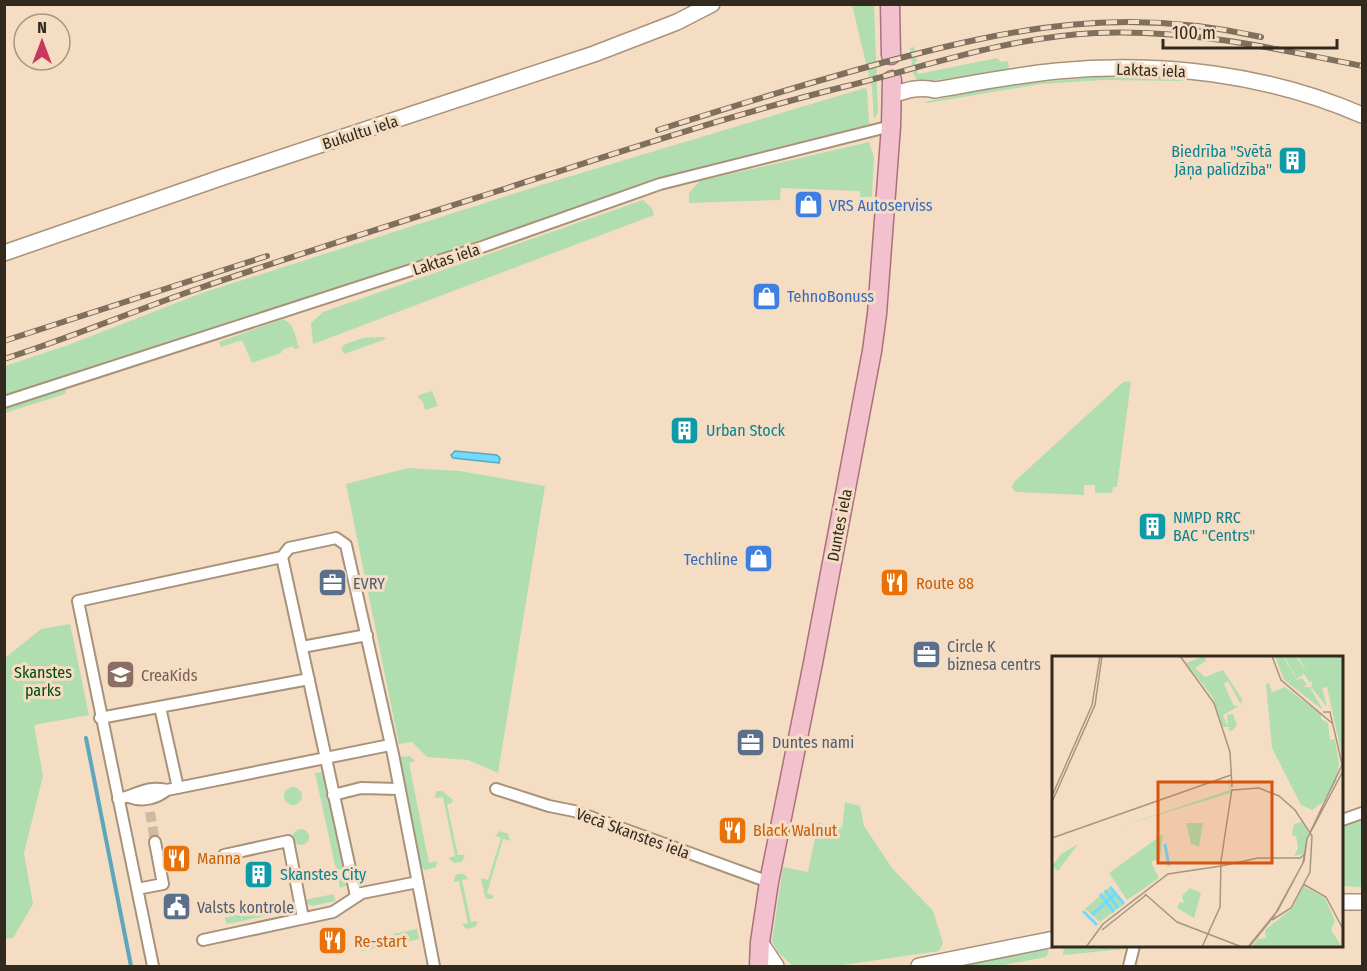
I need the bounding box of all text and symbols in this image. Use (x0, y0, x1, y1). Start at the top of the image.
north arrow (12, 12, 72, 72)
scale bar (1163, 12, 1337, 50)
text: N (37, 18, 47, 37)
text: 100 m (1172, 22, 1216, 44)
street label: Laktas iela (1116, 60, 1186, 81)
street label: Bukultu iela (320, 111, 400, 154)
place label: Biedrība "Svētā Jāņa palīdzība" (1171, 142, 1272, 180)
building icon: Biedrība "Svētā Jāņa palīdzība" (1277, 144, 1309, 176)
shop icon: VRS Autoserviss (792, 189, 824, 221)
place label: VRS Autoserviss (829, 196, 933, 215)
street label: Laktas iela (410, 240, 482, 279)
shop icon: TehnoBonuss (750, 280, 782, 312)
place label: TehnoBonuss (787, 287, 874, 306)
building icon: Urban Stock (669, 414, 701, 446)
place label: Urban Stock (706, 421, 786, 440)
street label: Duntes iela (823, 487, 856, 563)
place label: NMPD RRC BAC "Centrs" (1173, 508, 1255, 545)
building icon: NMPD RRC BAC "Centrs" (1136, 510, 1168, 542)
shop icon: Techline (743, 543, 775, 575)
place label: Techline (684, 550, 738, 569)
office icon: EVRY (316, 567, 348, 599)
restaurant icon: Route 88 (879, 567, 911, 599)
place label: EVRY (353, 574, 385, 593)
place label: Route 88 (916, 574, 974, 593)
place label: Circle K biznesa centrs (947, 637, 1041, 674)
office icon: Circle K biznesa centrs (910, 639, 942, 671)
inset map (1052, 656, 1343, 947)
school or university icon: CreaKids (104, 659, 136, 691)
park label: Skanstes parks (14, 663, 72, 700)
place label: CreaKids (141, 666, 198, 685)
office icon: Duntes nami (735, 726, 767, 758)
place label: Duntes nami (772, 733, 854, 752)
street label: Vecā Skanstes iela (573, 804, 692, 863)
restaurant icon: Black Walnut (716, 814, 748, 846)
place label: Black Walnut (753, 821, 838, 840)
restaurant icon: Manna (160, 842, 192, 874)
place label: Manna (197, 849, 241, 868)
building icon: Skanstes City (243, 858, 275, 890)
place label: Skanstes City (280, 865, 367, 884)
public building icon: Valsts kontrole (160, 891, 192, 923)
place label: Valsts kontrole (197, 898, 294, 917)
restaurant icon: Re-start (317, 925, 349, 957)
place label: Re-start (354, 932, 408, 951)

